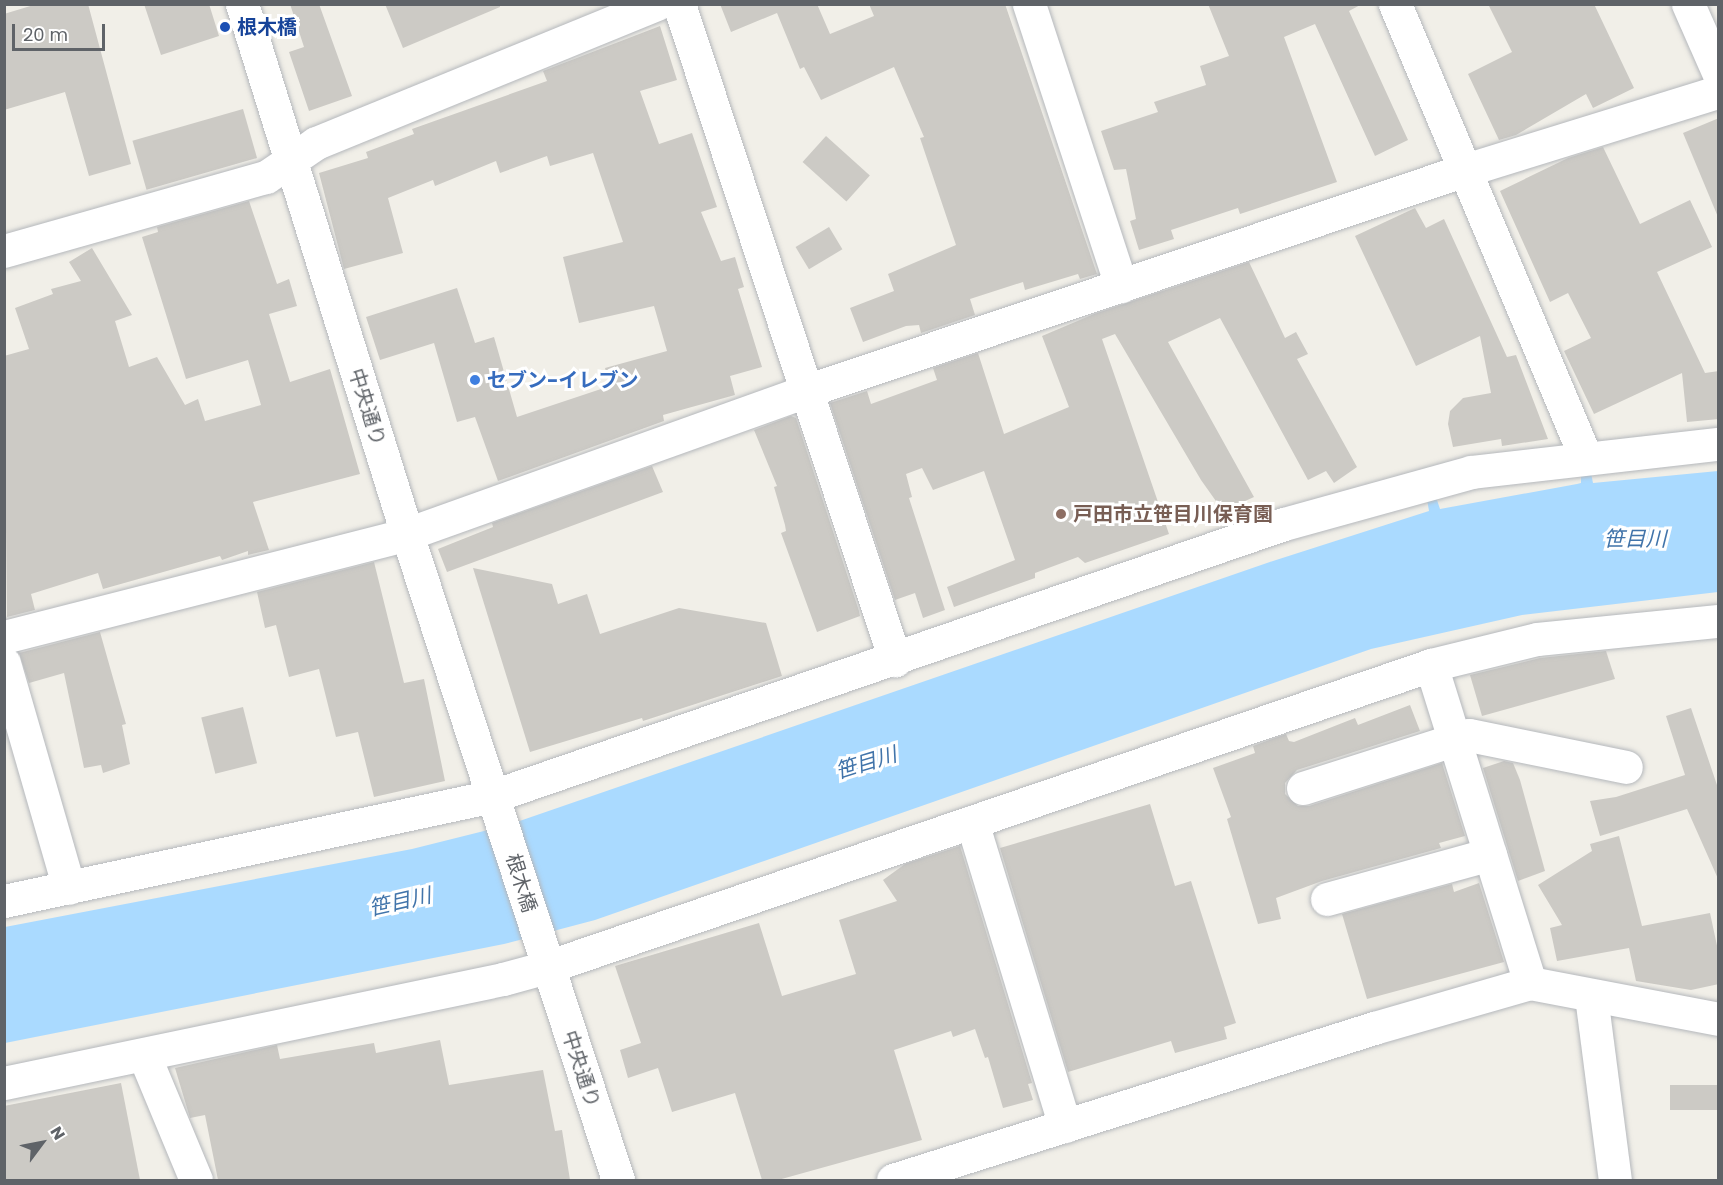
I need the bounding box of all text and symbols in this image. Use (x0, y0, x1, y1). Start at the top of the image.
scale bar (15, 12, 108, 50)
place label: 根木橋 (237, 15, 297, 39)
marker: 根木橋 (218, 20, 232, 34)
text: 20 m (23, 22, 68, 47)
street label: 中央通り (344, 365, 390, 449)
place label: セブン-イレブン (487, 368, 639, 392)
marker: セブン-イレブン (468, 373, 482, 387)
place label: 戸田市立笹目川保育園 (1073, 502, 1273, 526)
marker: 戸田市立笹目川保育園 (1054, 507, 1068, 521)
water label: 笹目川 (1604, 526, 1666, 552)
water label: 笹目川 (832, 742, 900, 784)
street label: 根木橋 (501, 851, 541, 915)
water label: 笹目川 (366, 883, 434, 921)
street label: 中央通り (557, 1027, 605, 1111)
north arrow (12, 1113, 72, 1173)
text: N (45, 1122, 71, 1144)

